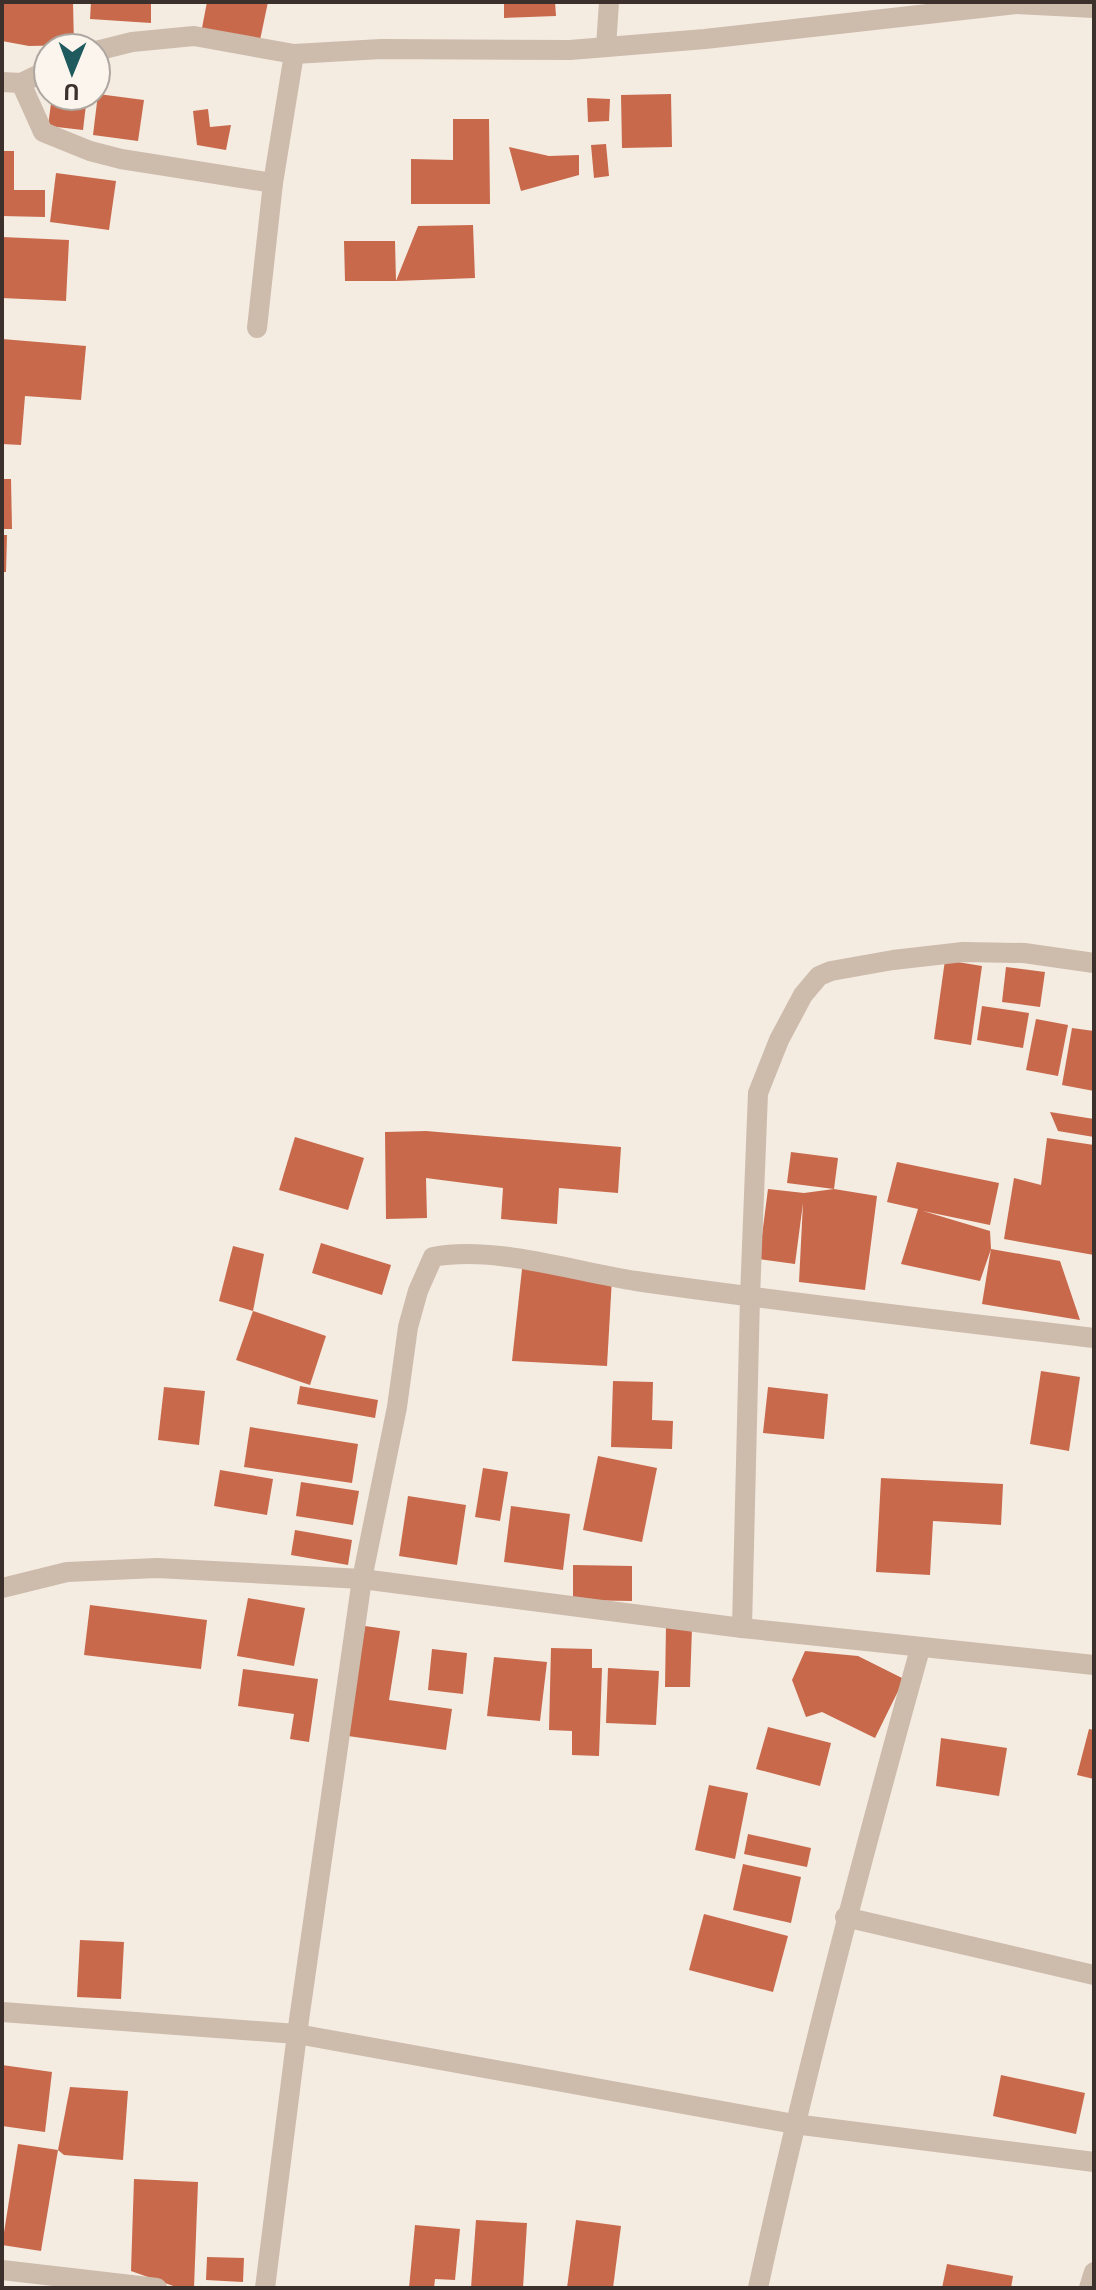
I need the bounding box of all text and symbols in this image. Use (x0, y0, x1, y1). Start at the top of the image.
north arrow (32, 32, 112, 112)
text: U (63, 79, 80, 105)

